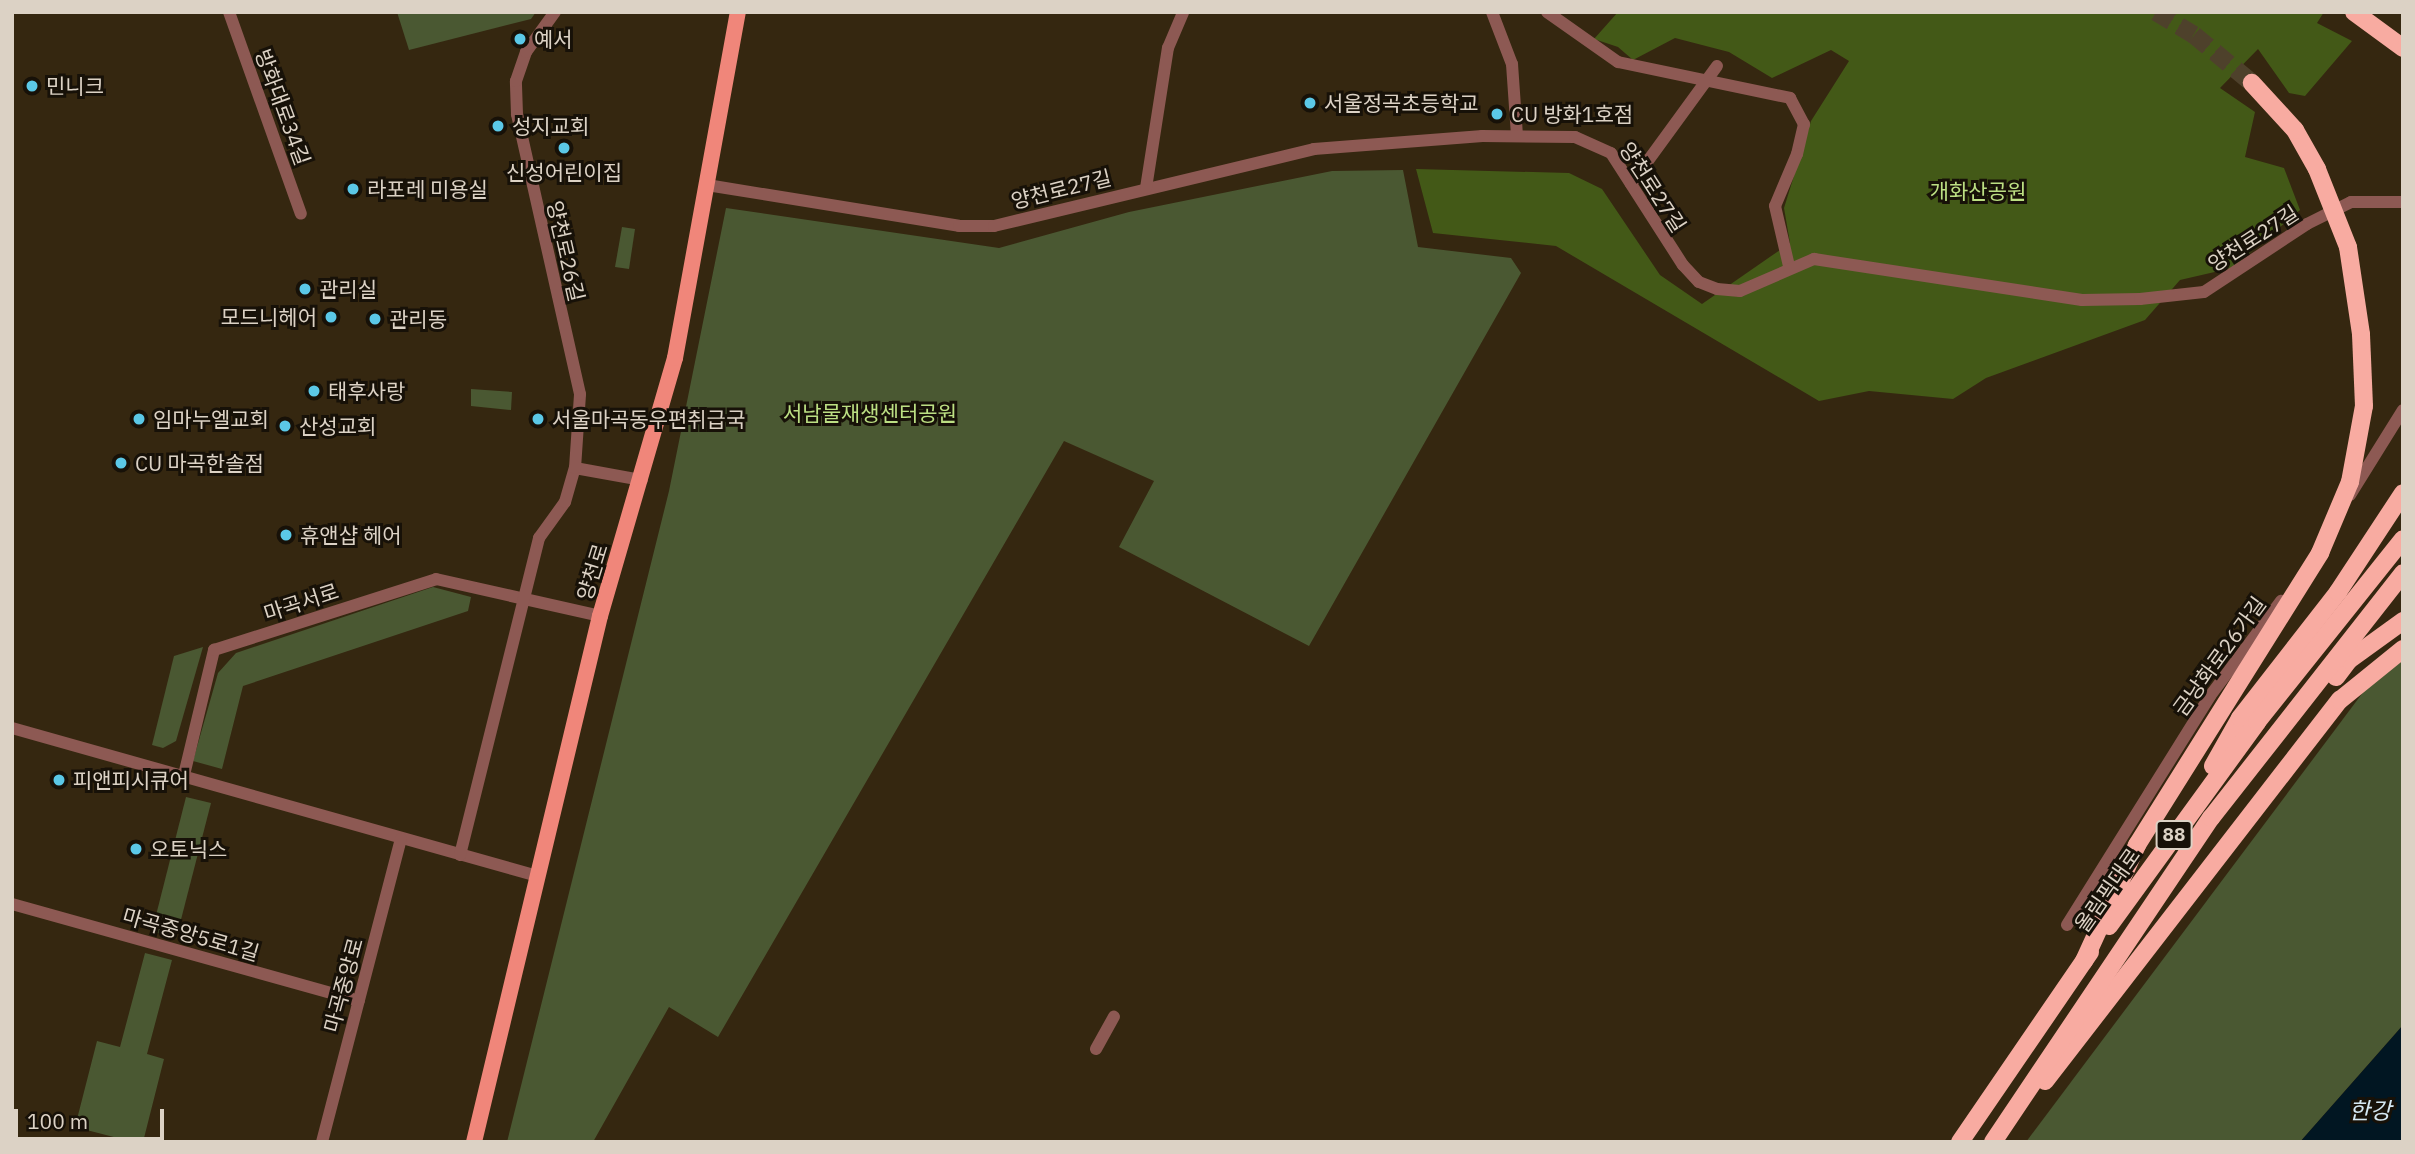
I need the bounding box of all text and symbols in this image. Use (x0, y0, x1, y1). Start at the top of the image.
place label: 예서 (534, 26, 573, 52)
marker: 예서 (512, 31, 528, 47)
street label: 방화대로34길 (250, 45, 316, 169)
place label: 민니크 (46, 73, 104, 99)
marker: 민니크 (24, 78, 40, 94)
place label: 서울정곡초등학교 (1324, 90, 1479, 116)
marker: 서울정곡초등학교 (1302, 95, 1318, 111)
place label: CU 방화1호점 (1511, 101, 1633, 127)
marker: CU 방화1호점 (1489, 106, 1505, 122)
place label: 성지교회 (512, 113, 589, 139)
marker: 성지교회 (490, 118, 506, 134)
street label: 양천로27길 (1615, 137, 1691, 237)
marker: 신성어린이집 (556, 140, 572, 156)
place label: 신성어린이집 (506, 159, 622, 185)
street label: 양천로27길 (1008, 164, 1114, 214)
place label: 라포레 미용실 (367, 176, 488, 202)
park label: 개화산공원 (1930, 178, 2026, 204)
marker: 라포레 미용실 (345, 181, 361, 197)
street label: 양천로26길 (542, 198, 590, 304)
street label: 양천로27길 (2203, 200, 2303, 276)
place label: 관리실 (319, 276, 377, 302)
marker: 관리실 (297, 281, 313, 297)
place label: 모드니헤어 (220, 304, 317, 330)
place label: 관리동 (389, 306, 447, 332)
marker: 모드니헤어 (323, 309, 339, 325)
marker: 관리동 (367, 311, 383, 327)
place label: 태후사랑 (328, 378, 405, 404)
marker: 태후사랑 (306, 383, 322, 399)
park label: 서남물재생센터공원 (783, 400, 957, 426)
place label: 임마누엘교회 (153, 406, 269, 432)
place label: 서울마곡동우편취급국 (552, 406, 745, 432)
marker: 임마누엘교회 (131, 411, 147, 427)
marker: 서울마곡동우편취급국 (530, 411, 546, 427)
place label: 산성교회 (299, 413, 376, 439)
marker: 산성교회 (277, 418, 293, 434)
place label: CU 마곡한솔점 (135, 450, 264, 476)
marker: CU 마곡한솔점 (113, 455, 129, 471)
place label: 휴앤샵 헤어 (300, 522, 402, 548)
marker: 휴앤샵 헤어 (278, 527, 294, 543)
street label: 양천로 (571, 541, 613, 603)
street label: 마곡서로 (260, 578, 342, 626)
street label: 금낭화로26가길 (2167, 592, 2271, 720)
place label: 피앤피시큐어 (73, 767, 189, 793)
marker: 피앤피시큐어 (51, 772, 67, 788)
road number: 88 (2155, 820, 2193, 850)
place label: 오토닉스 (150, 836, 227, 862)
marker: 오토닉스 (128, 841, 144, 857)
street label: 올림픽대로 (2069, 843, 2145, 937)
street label: 마곡중앙5로1길 (120, 902, 262, 966)
street label: 마곡중앙로 (318, 935, 368, 1035)
scale bar (18, 1094, 168, 1138)
water label: 한강 (2349, 1096, 2391, 1124)
text: 100 m (27, 1107, 88, 1135)

